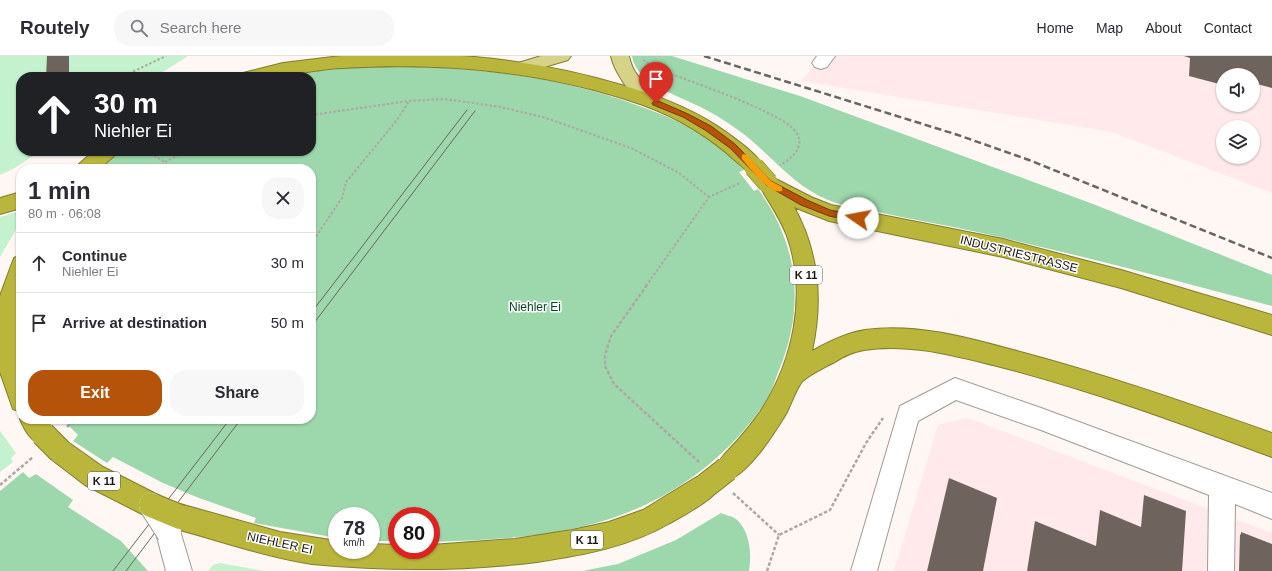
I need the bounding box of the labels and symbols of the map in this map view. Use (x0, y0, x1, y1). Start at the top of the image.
pin (639, 62, 673, 103)
position arrow (837, 197, 879, 239)
street label: INDUSTRIESTRASSE (959, 233, 1079, 275)
road number: K 11 (790, 266, 822, 284)
park label: Niehler Ei (509, 300, 561, 314)
road number: K 11 (88, 472, 120, 490)
speed limit sign: 80 (388, 507, 440, 559)
street label: NIEHLER EI (246, 529, 314, 557)
road number: K 11 (571, 531, 603, 549)

